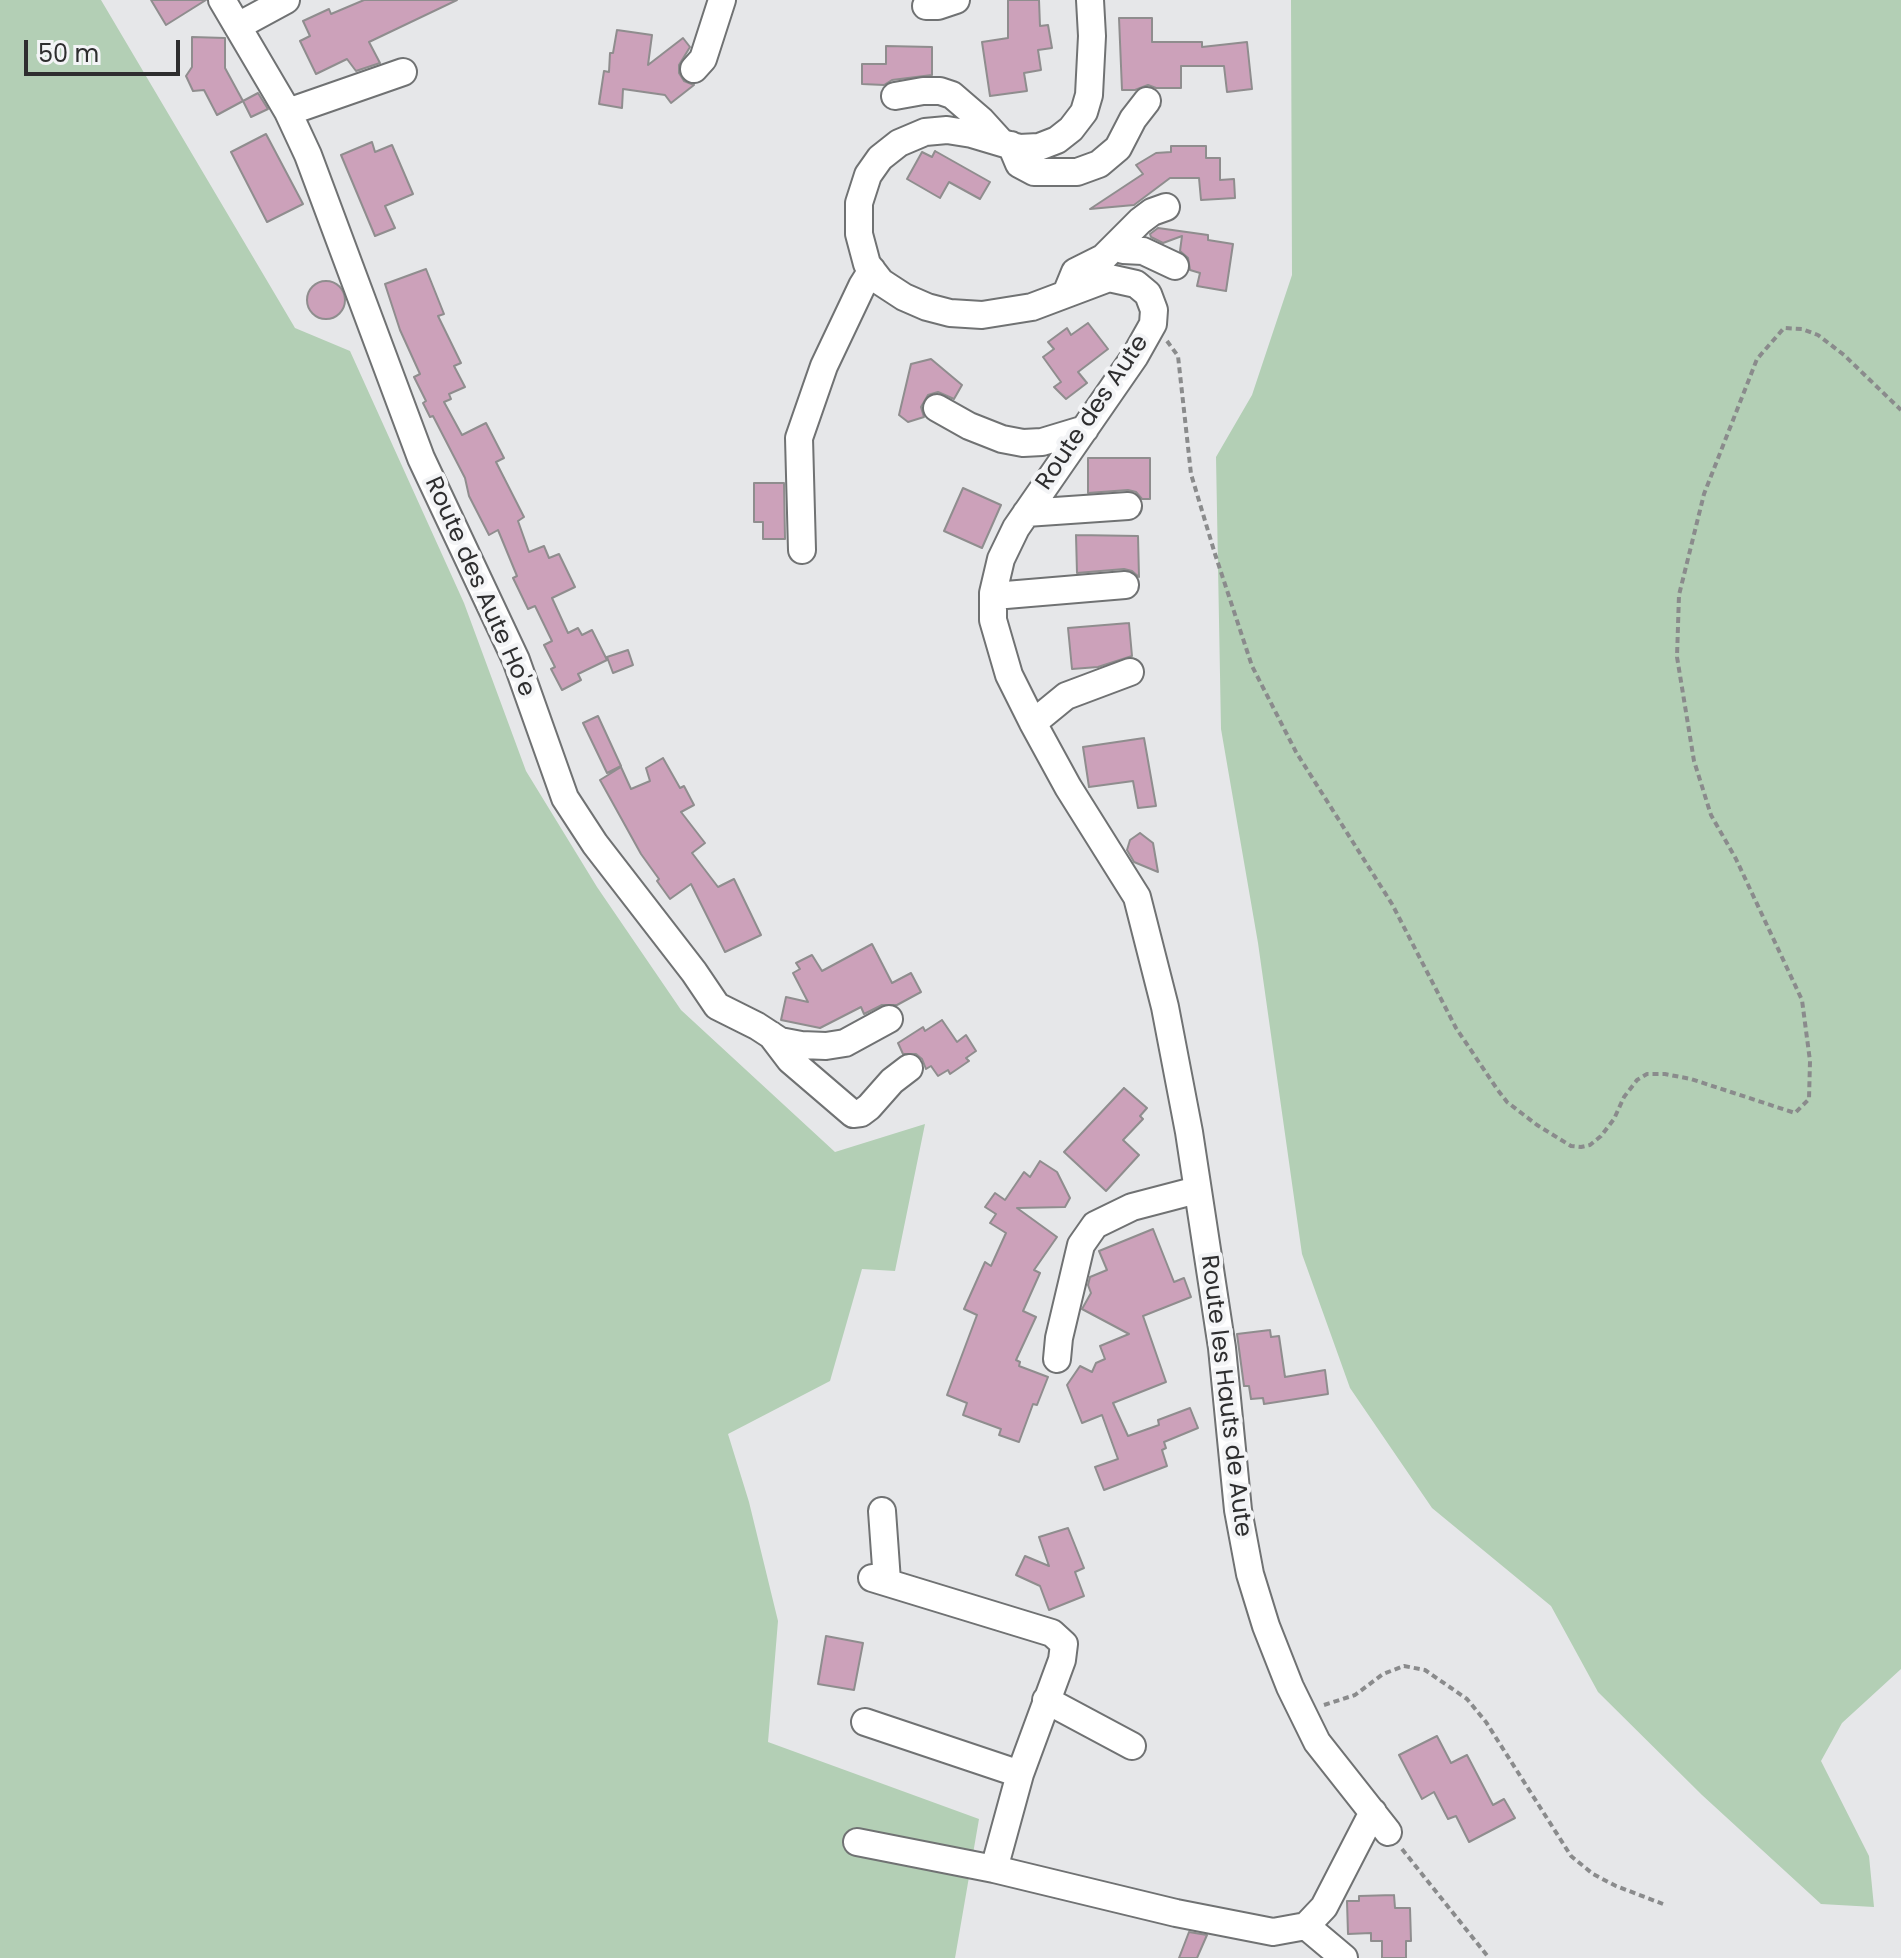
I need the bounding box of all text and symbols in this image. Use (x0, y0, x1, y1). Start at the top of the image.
scale bar (28, 24, 184, 74)
text: 50 m (38, 37, 99, 70)
street label: Route des Aute (1031, 330, 1155, 496)
street label: Route des Aute Ho'e (418, 473, 540, 701)
street label: Route les Hauts de Aute (1193, 1254, 1257, 1538)

